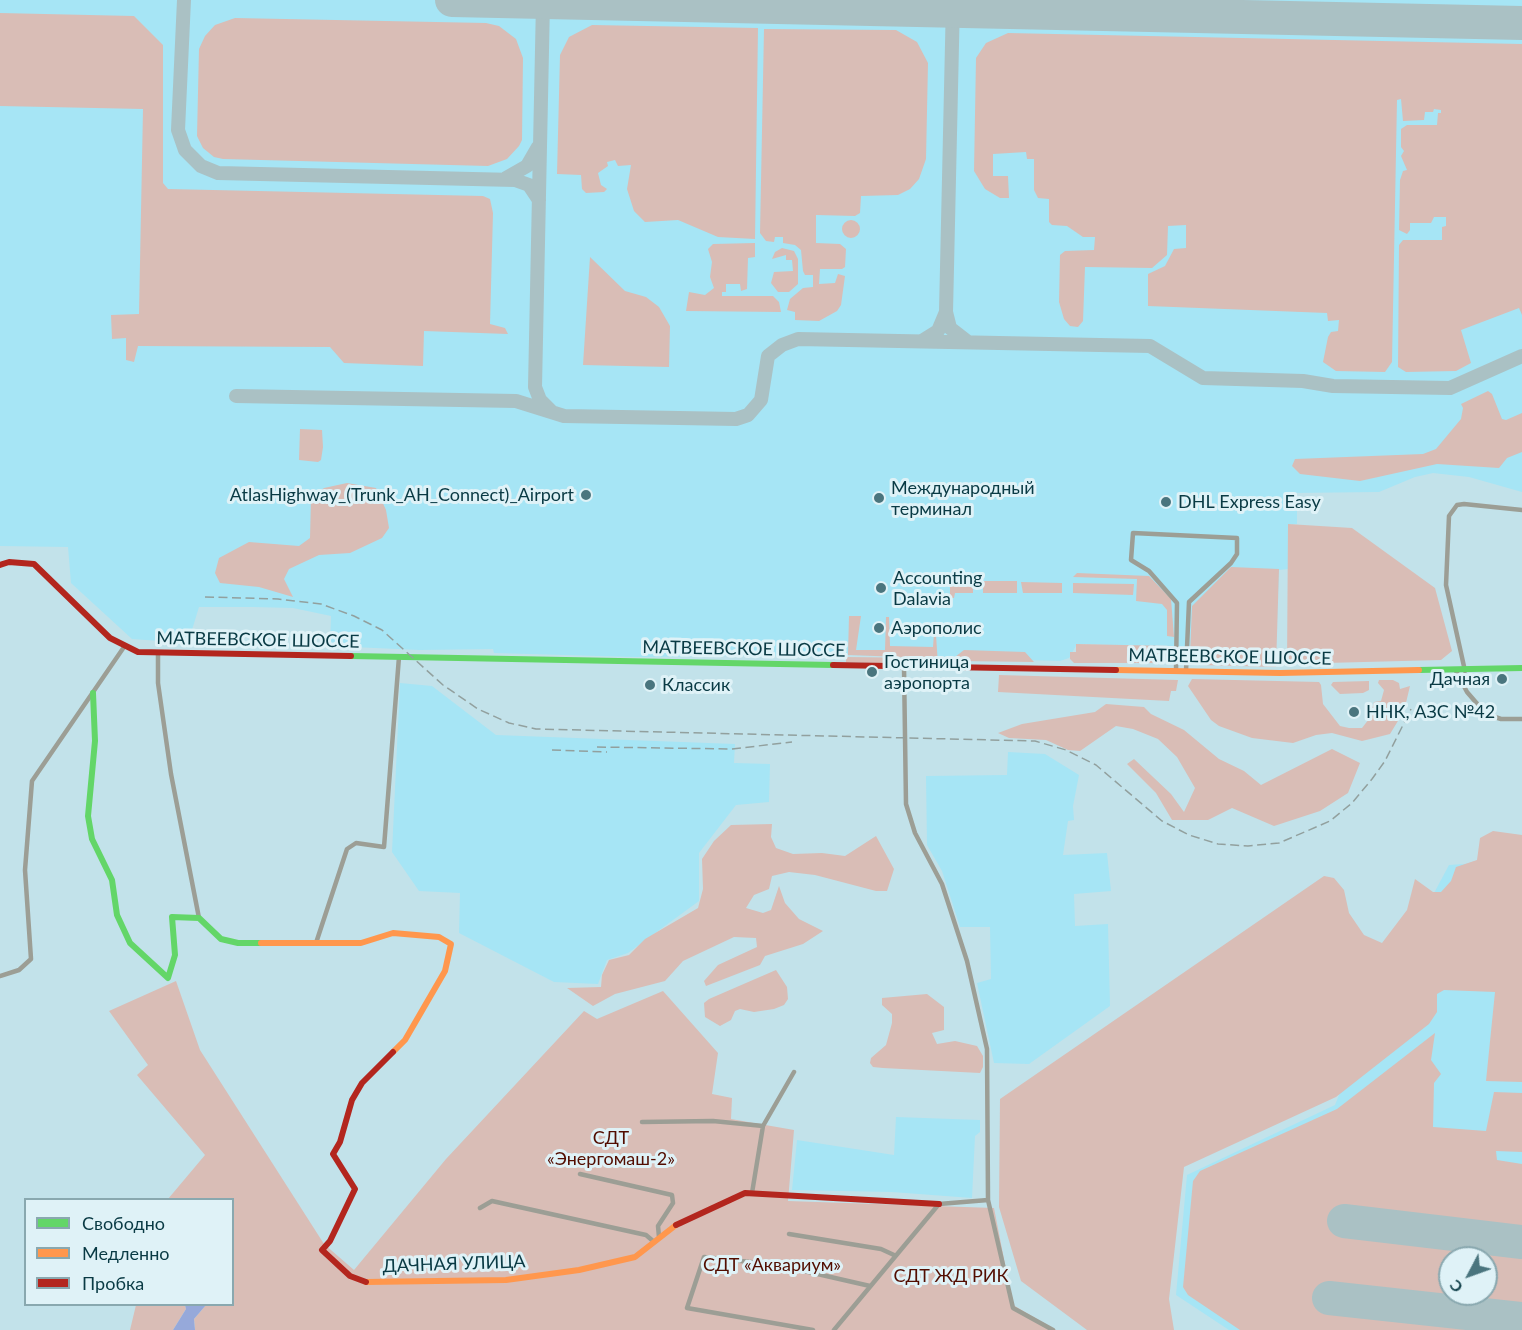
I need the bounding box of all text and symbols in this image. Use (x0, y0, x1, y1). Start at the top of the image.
place label: Международный терминал (891, 477, 1035, 520)
place label: AtlasHighway_(Trunk_AH_Connect)_Airport (230, 484, 574, 506)
marker: AtlasHighway_(Trunk_AH_Connect)_Airport (579, 488, 593, 502)
marker: Международный терминал (872, 491, 886, 505)
place label: DHL Express Easy (1178, 491, 1321, 513)
marker: DHL Express Easy (1159, 495, 1173, 509)
place label: Accounting Dalavia (893, 567, 982, 610)
marker: Accounting Dalavia (874, 581, 888, 595)
place label: Аэрополис (891, 617, 982, 639)
marker: Аэрополис (872, 621, 886, 635)
street label: МАТВЕЕВСКОЕ ШОССЕ (156, 627, 360, 653)
street label: МАТВЕЕВСКОЕ ШОССЕ (642, 636, 846, 662)
street label: МАТВЕЕВСКОЕ ШОССЕ (1128, 644, 1332, 670)
place label: Гостиница аэропорта (884, 651, 970, 694)
marker: Гостиница аэропорта (865, 665, 879, 679)
place label: Дачная (1430, 668, 1490, 690)
marker: Дачная (1495, 672, 1509, 686)
place label: Классик (662, 674, 730, 696)
marker: Классик (643, 678, 657, 692)
place label: ННК, АЗС №42 (1366, 701, 1495, 723)
marker: ННК, АЗС №42 (1347, 705, 1361, 719)
park label: СДТ «Энергомаш-2» (547, 1127, 675, 1170)
legend (24, 1198, 234, 1306)
text: Свободно (82, 1212, 165, 1234)
text: Медленно (82, 1242, 170, 1264)
north arrow (1438, 1246, 1498, 1306)
street label: ДАЧНАЯ УЛИЦА (382, 1251, 526, 1277)
park label: СДТ «Аквариум» (703, 1254, 841, 1276)
park label: СДТ ЖД РИК (893, 1265, 1009, 1287)
text: Пробка (82, 1272, 144, 1294)
text: С (1445, 1277, 1466, 1297)

